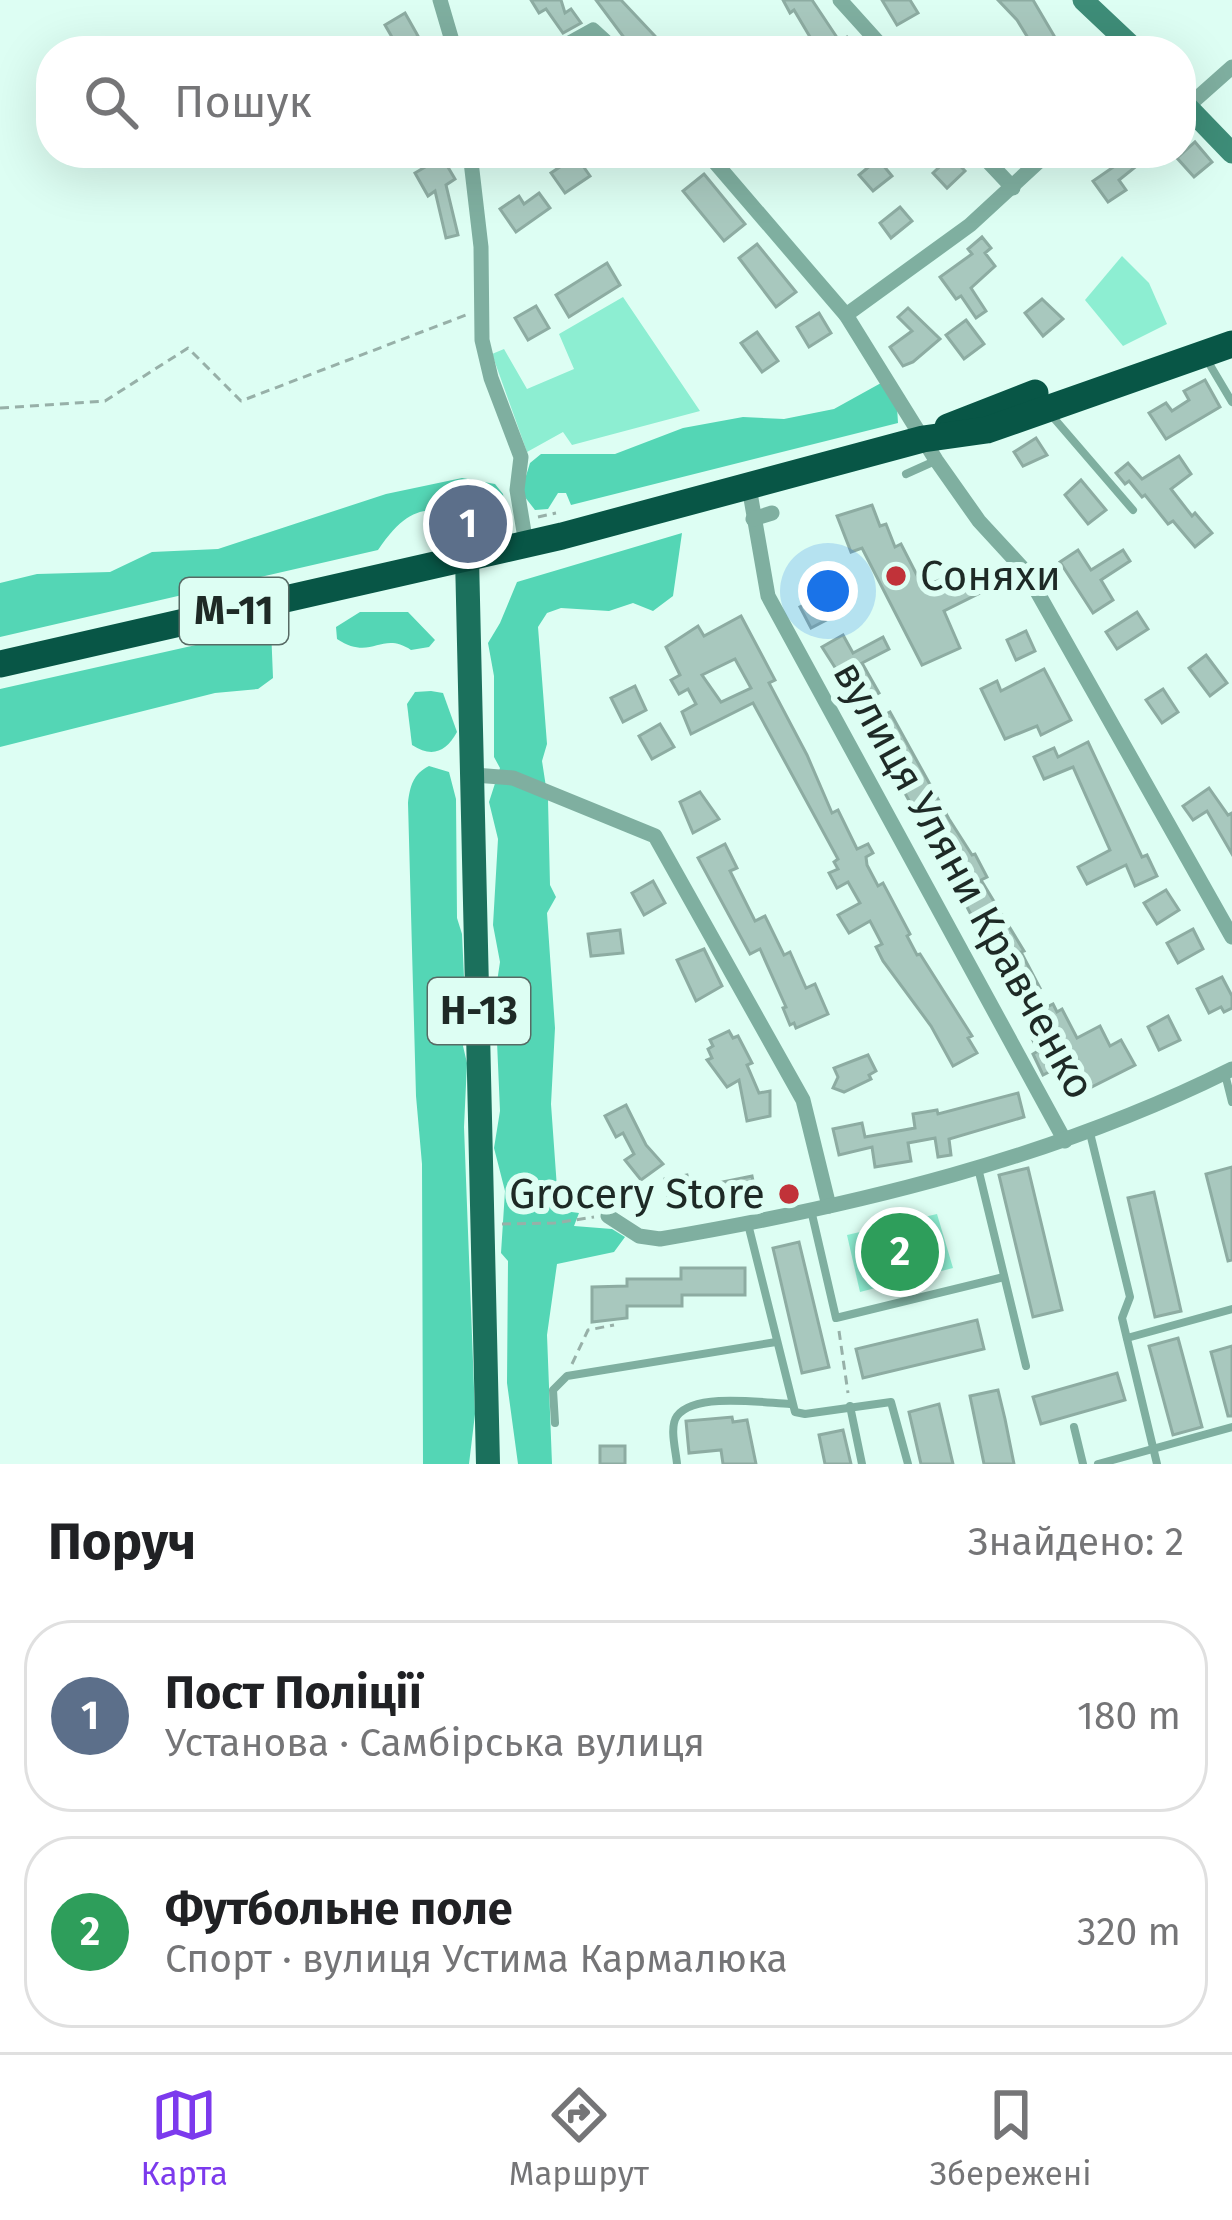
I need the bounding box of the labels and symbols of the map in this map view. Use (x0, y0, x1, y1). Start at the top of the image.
pin: 1 (429, 479, 507, 569)
place label: Соняхи (920, 551, 1061, 601)
your location (798, 561, 858, 621)
marker: Соняхи (883, 563, 909, 589)
road number: М-11 (180, 578, 288, 644)
street label: вулиця Уляни Кравченко (823, 652, 1105, 1108)
road number: Н-13 (428, 978, 530, 1044)
place label: Grocery Store (509, 1169, 765, 1219)
marker: Grocery Store (776, 1181, 802, 1207)
pin: 2 (861, 1207, 939, 1297)

